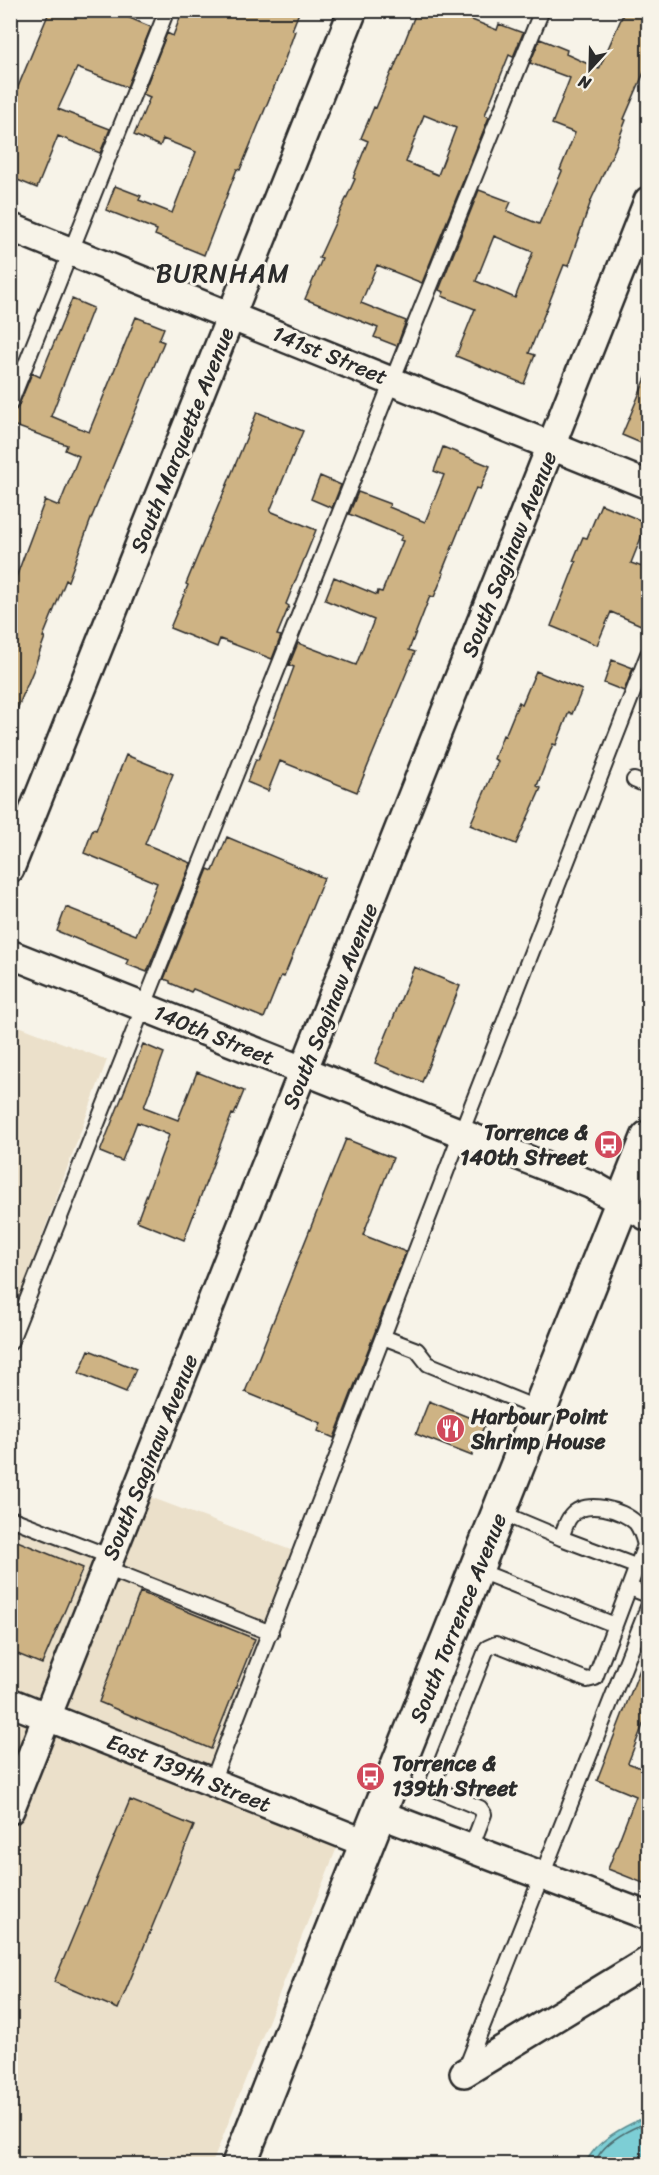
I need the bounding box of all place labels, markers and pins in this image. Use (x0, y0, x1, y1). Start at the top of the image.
place label: Torrence & 140th Street (460, 1113, 588, 1177)
bus stop icon: Torrence & 140th Street (593, 1129, 625, 1161)
place label: Harbour Point Shrimp House (470, 1397, 609, 1461)
restaurant icon: Harbour Point Shrimp House (434, 1413, 466, 1445)
place label: Torrence & 139th Street (392, 1744, 518, 1808)
bus stop icon: Torrence & 139th Street (355, 1760, 387, 1792)

